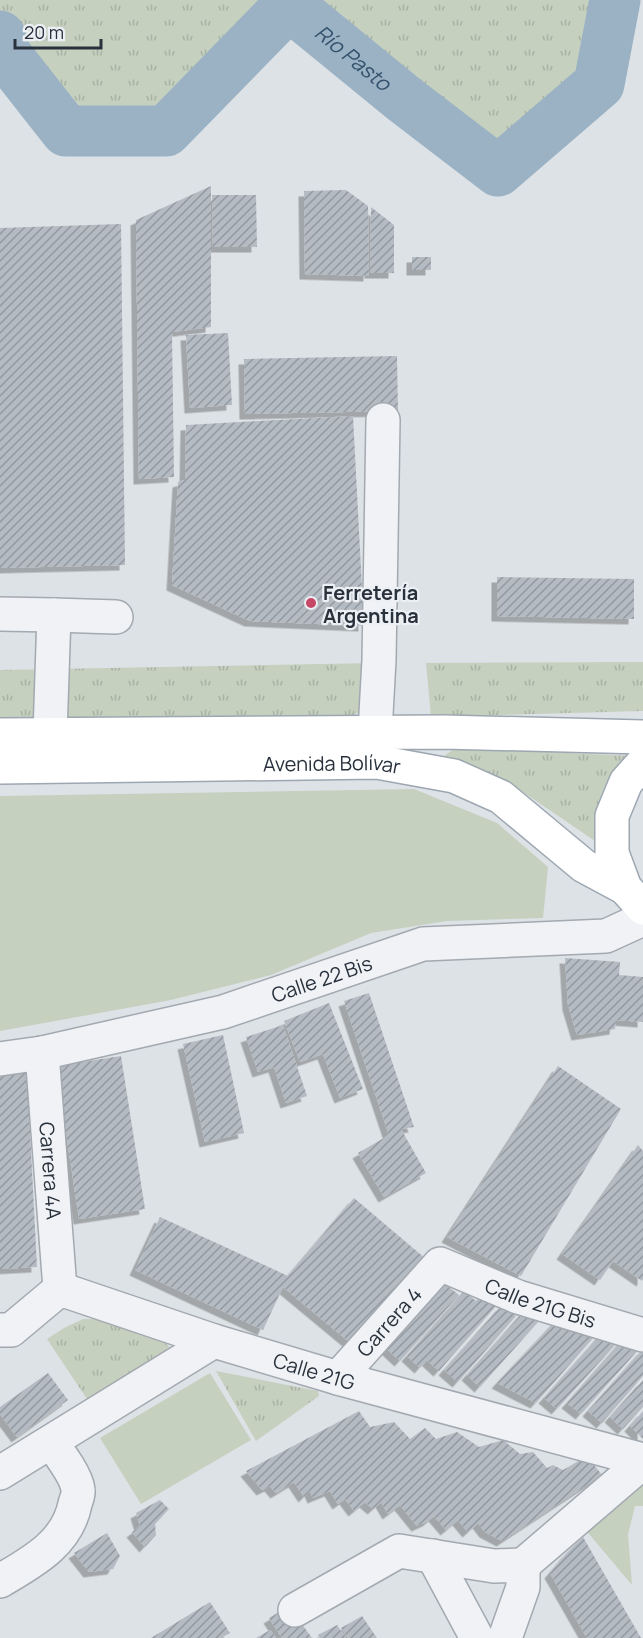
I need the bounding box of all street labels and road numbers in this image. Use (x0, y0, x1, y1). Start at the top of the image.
street label: Avenida Bolívar (263, 748, 403, 780)
street label: Calle 22 Bis (268, 949, 375, 1008)
street label: Carrera 4A (34, 1121, 68, 1221)
street label: Calle 21G Bis (481, 1271, 599, 1333)
street label: Carrera 4 (350, 1281, 427, 1362)
street label: Calle 21G (270, 1346, 358, 1395)

